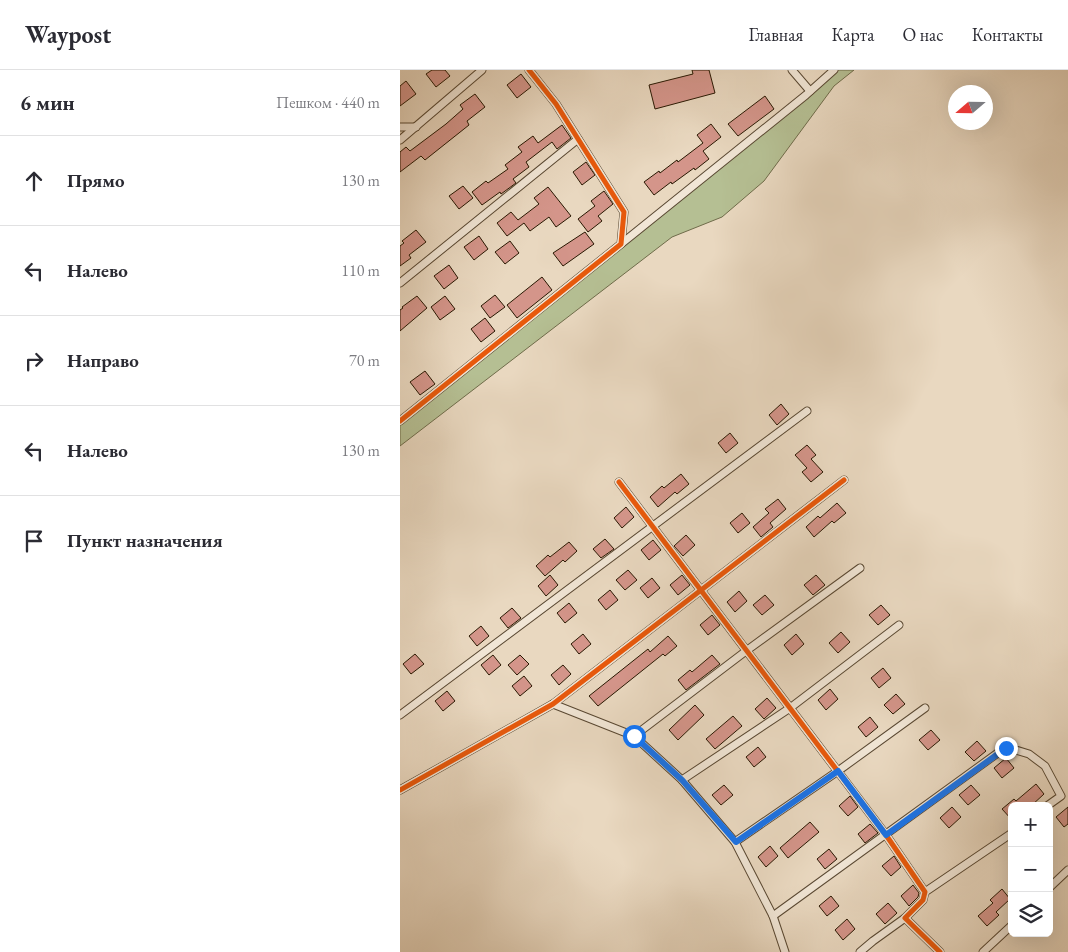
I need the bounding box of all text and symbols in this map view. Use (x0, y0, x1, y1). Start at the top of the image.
text: Waypost (25, 19, 111, 50)
text: Главная (749, 23, 803, 46)
text: Карта (831, 23, 874, 46)
text: О нас (902, 23, 944, 46)
text: Контакты (972, 23, 1043, 46)
north arrow (948, 85, 993, 130)
text: 6 мин (20, 89, 75, 116)
text: Пешком · 440 m (276, 92, 380, 113)
icon: ahead (20, 167, 48, 195)
text: Прямо (67, 168, 125, 193)
text: 130 m (341, 170, 380, 191)
icon: left (20, 257, 48, 285)
text: Налево (67, 258, 128, 283)
text: 110 m (341, 260, 380, 281)
icon: right (20, 347, 48, 375)
text: Направо (67, 348, 139, 373)
text: 70 m (349, 350, 380, 371)
icon: left (20, 437, 48, 465)
text: Налево (67, 438, 128, 463)
text: 130 m (341, 440, 380, 461)
icon: arrive (20, 527, 48, 555)
text: Пункт назначения (67, 528, 223, 553)
route start (623, 725, 646, 748)
route end (995, 737, 1018, 760)
map controls (1008, 802, 1053, 937)
button: + (1008, 802, 1053, 847)
button: − (1008, 847, 1053, 892)
button: layers (1008, 892, 1053, 937)

